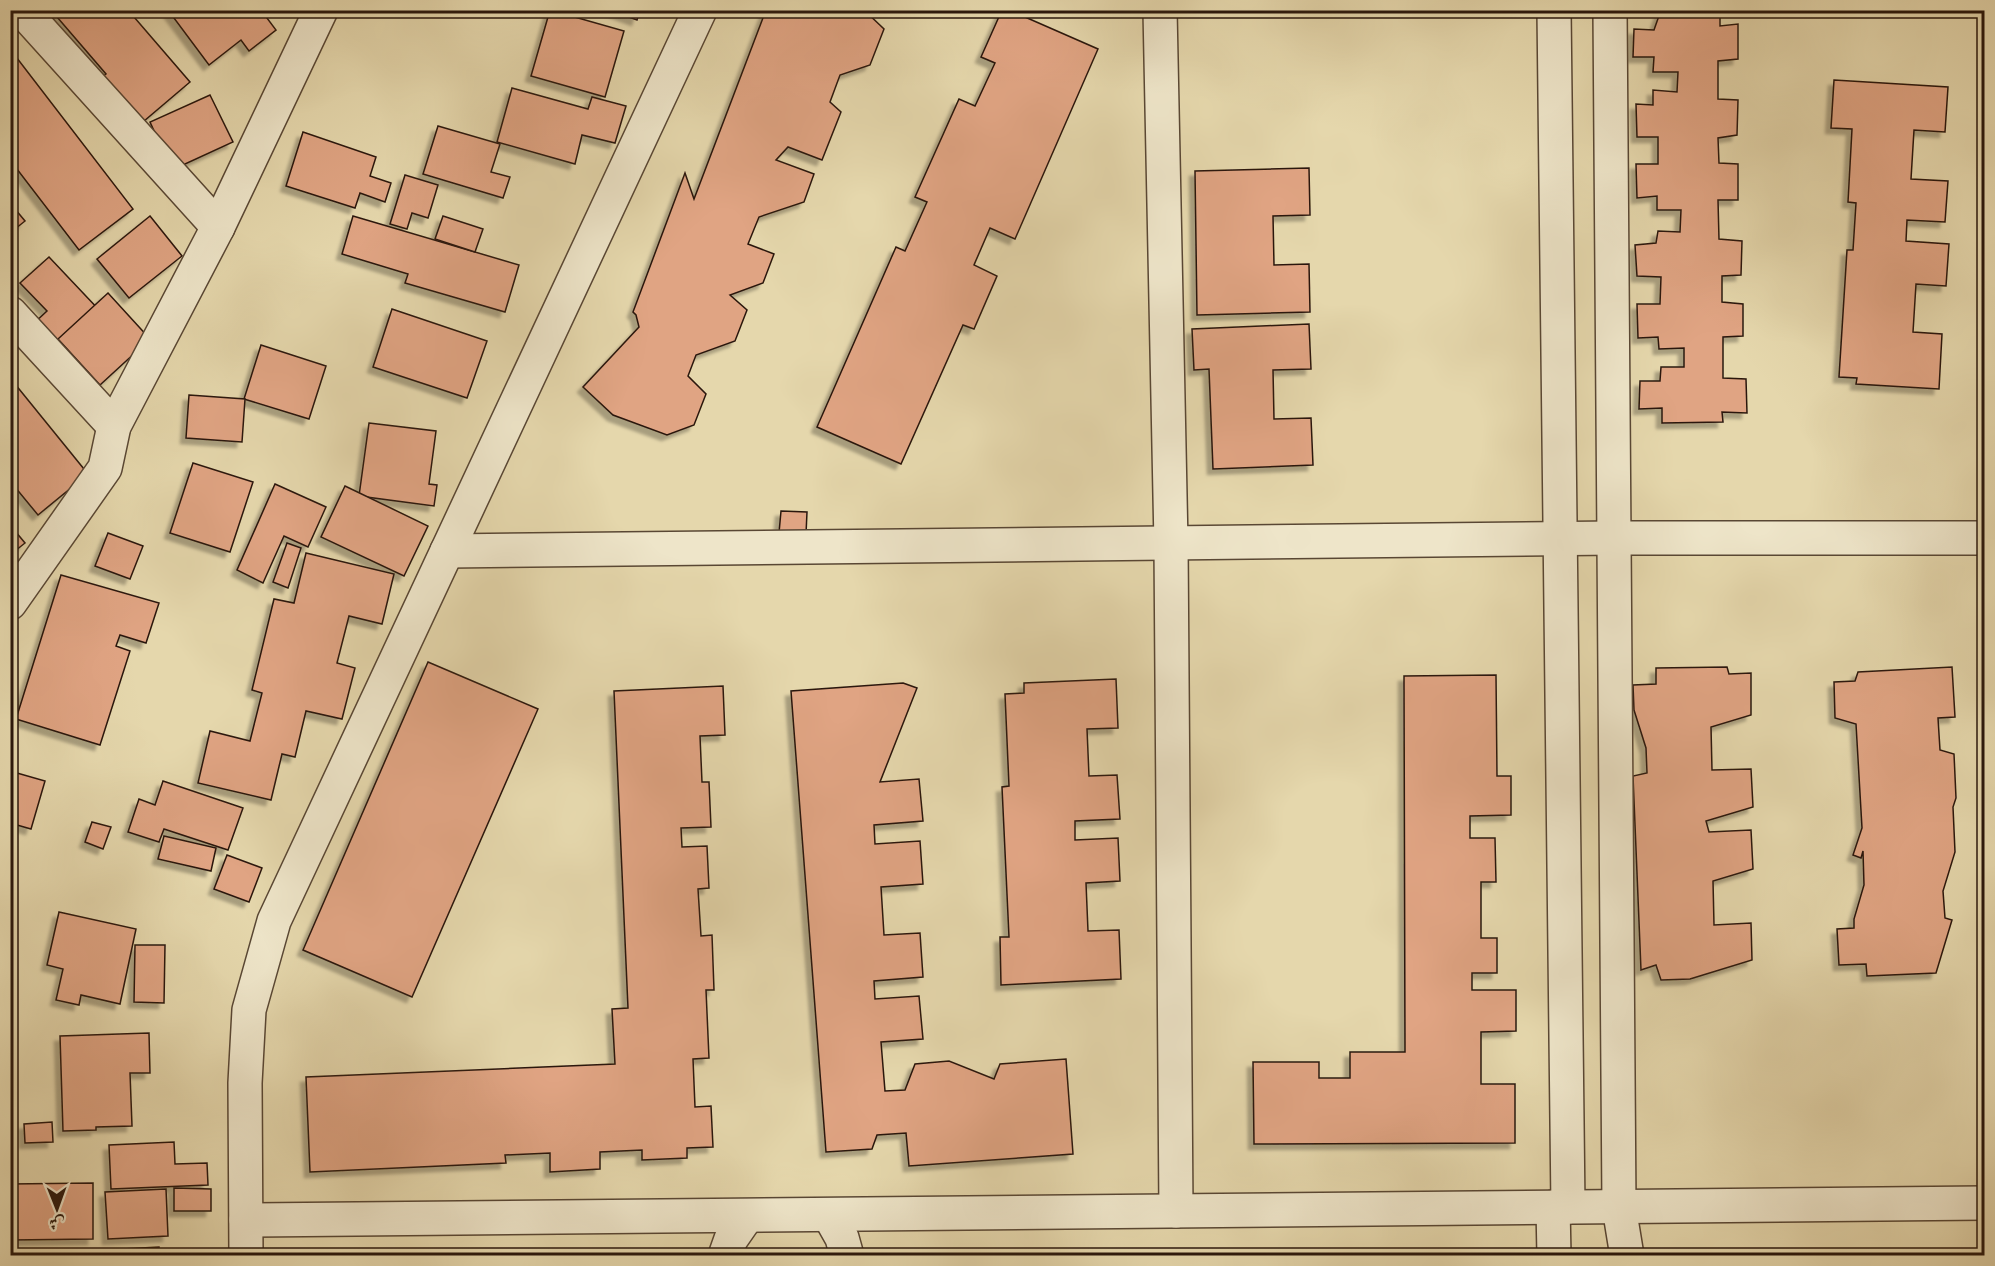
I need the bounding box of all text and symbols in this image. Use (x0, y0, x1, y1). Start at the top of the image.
north arrow (27, 1179, 87, 1239)
text: ش (49, 1213, 65, 1233)

